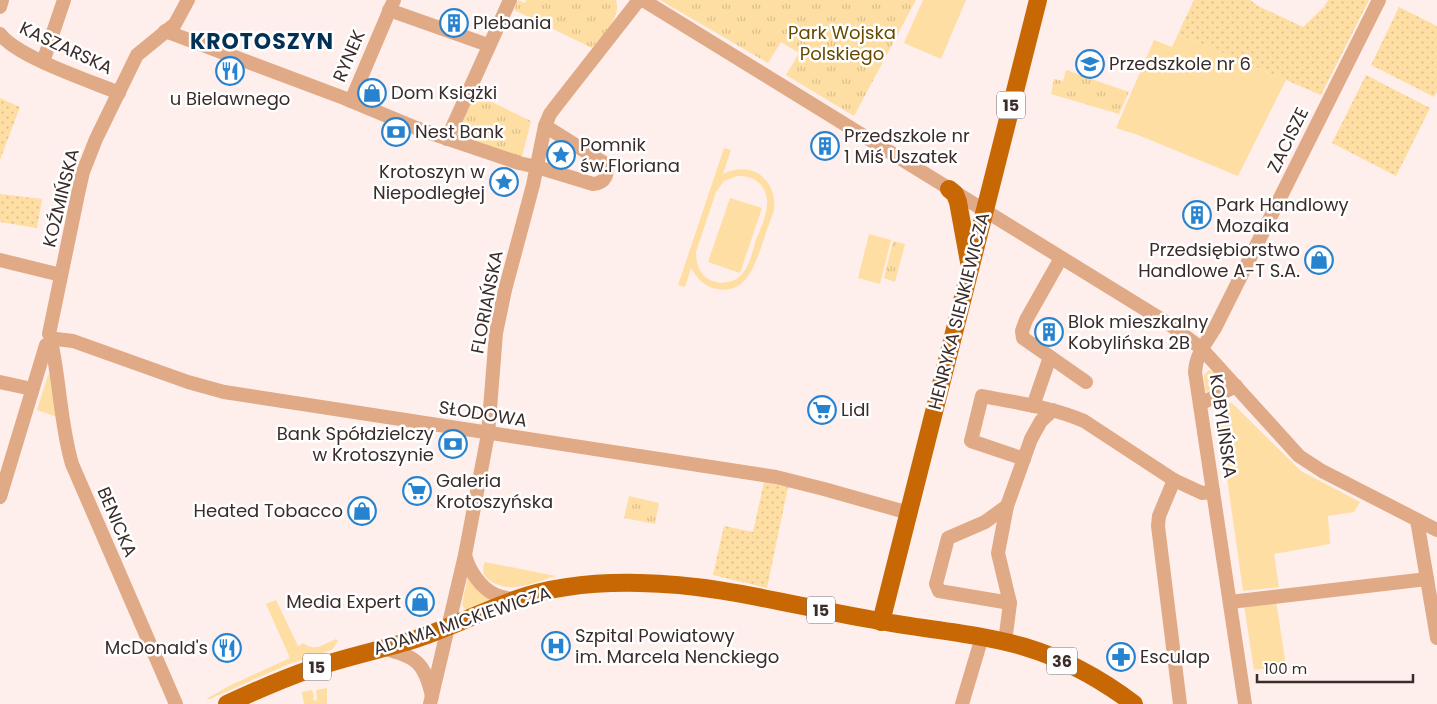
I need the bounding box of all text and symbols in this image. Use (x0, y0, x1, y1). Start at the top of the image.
building icon: Plebania (439, 8, 469, 38)
place label: Plebania (473, 10, 551, 35)
street label: KASZARSKA (16, 15, 117, 80)
park label: Park Wojska Polskiego (788, 20, 896, 66)
district label: KROTOSZYN (190, 26, 334, 57)
street label: RYNEK (326, 26, 371, 86)
school or university icon: Przedszkole nr 6 (1075, 49, 1105, 79)
place label: Przedszkole nr 6 (1109, 51, 1251, 76)
restaurant icon: u Bielawnego (215, 56, 245, 86)
shop icon: Dom Książki (357, 78, 387, 108)
place label: Dom Książki (391, 80, 497, 105)
place label: u Bielawnego (170, 86, 290, 111)
road number: 15 (997, 92, 1025, 118)
street label: ZACISZE (1261, 103, 1314, 177)
bank icon: Nest Bank (381, 117, 411, 147)
place label: Nest Bank (415, 119, 504, 144)
place label: Przedszkole nr 1 Miś Uszatek (844, 123, 970, 169)
building icon: Przedszkole nr 1 Miś Uszatek (810, 131, 840, 161)
place label: Pomnik św.Floriana (580, 132, 680, 178)
place icon: Pomnik św.Floriana (546, 140, 576, 170)
street label: KOŹMIŃSKA (36, 146, 85, 250)
place label: Krotoszyn w Niepodległej (373, 159, 485, 205)
place icon: Krotoszyn w Niepodległej (489, 167, 519, 197)
place label: Park Handlowy Mozaika (1216, 192, 1349, 238)
building icon: Park Handlowy Mozaika (1182, 200, 1212, 230)
street label: HENRYKA SIENKIEWICZA (922, 210, 995, 412)
place label: Przedsiębiorstwo Handlowe A-T S.A. (1138, 237, 1300, 283)
shop icon: Przedsiębiorstwo Handlowe A-T S.A. (1304, 245, 1334, 275)
street label: FLORIAŃSKA (464, 248, 509, 356)
place label: Blok mieszkalny Kobylińska 2B (1068, 309, 1208, 355)
building icon: Blok mieszkalny Kobylińska 2B (1034, 317, 1064, 347)
street label: KOBYLIŃSKA (1204, 372, 1243, 480)
street label: SŁODOWA (437, 394, 529, 433)
supermarket icon: Lidl (807, 395, 837, 425)
place label: Lidl (841, 397, 870, 422)
place label: Bank Spółdzielczy w Krotoszynie (277, 421, 434, 467)
bank icon: Bank Spółdzielczy w Krotoszynie (438, 429, 468, 459)
place label: Galeria Krotoszyńska (436, 468, 553, 514)
supermarket icon: Galeria Krotoszyńska (402, 476, 432, 506)
street label: BENICKA (91, 483, 143, 561)
shop icon: Heated Tobacco (347, 496, 377, 526)
place label: Heated Tobacco (194, 498, 343, 523)
street label: ADAMA MICKIEWICZA (370, 580, 554, 661)
shop icon: Media Expert (405, 587, 435, 617)
place label: Media Expert (286, 589, 401, 614)
road number: 15 (807, 596, 835, 624)
place label: Szpital Powiatowy im. Marcela Nenckiego (575, 623, 779, 669)
hospital icon: Szpital Powiatowy im. Marcela Nenckiego (541, 631, 571, 661)
restaurant icon: McDonald's (212, 633, 242, 663)
place label: McDonald's (105, 635, 208, 660)
pharmacy icon: Esculap (1106, 642, 1136, 672)
place label: Esculap (1140, 644, 1210, 669)
road number: 36 (1047, 648, 1077, 674)
scale bar (1257, 652, 1413, 684)
road number: 15 (303, 654, 331, 680)
text: 100 m (1264, 658, 1307, 679)

